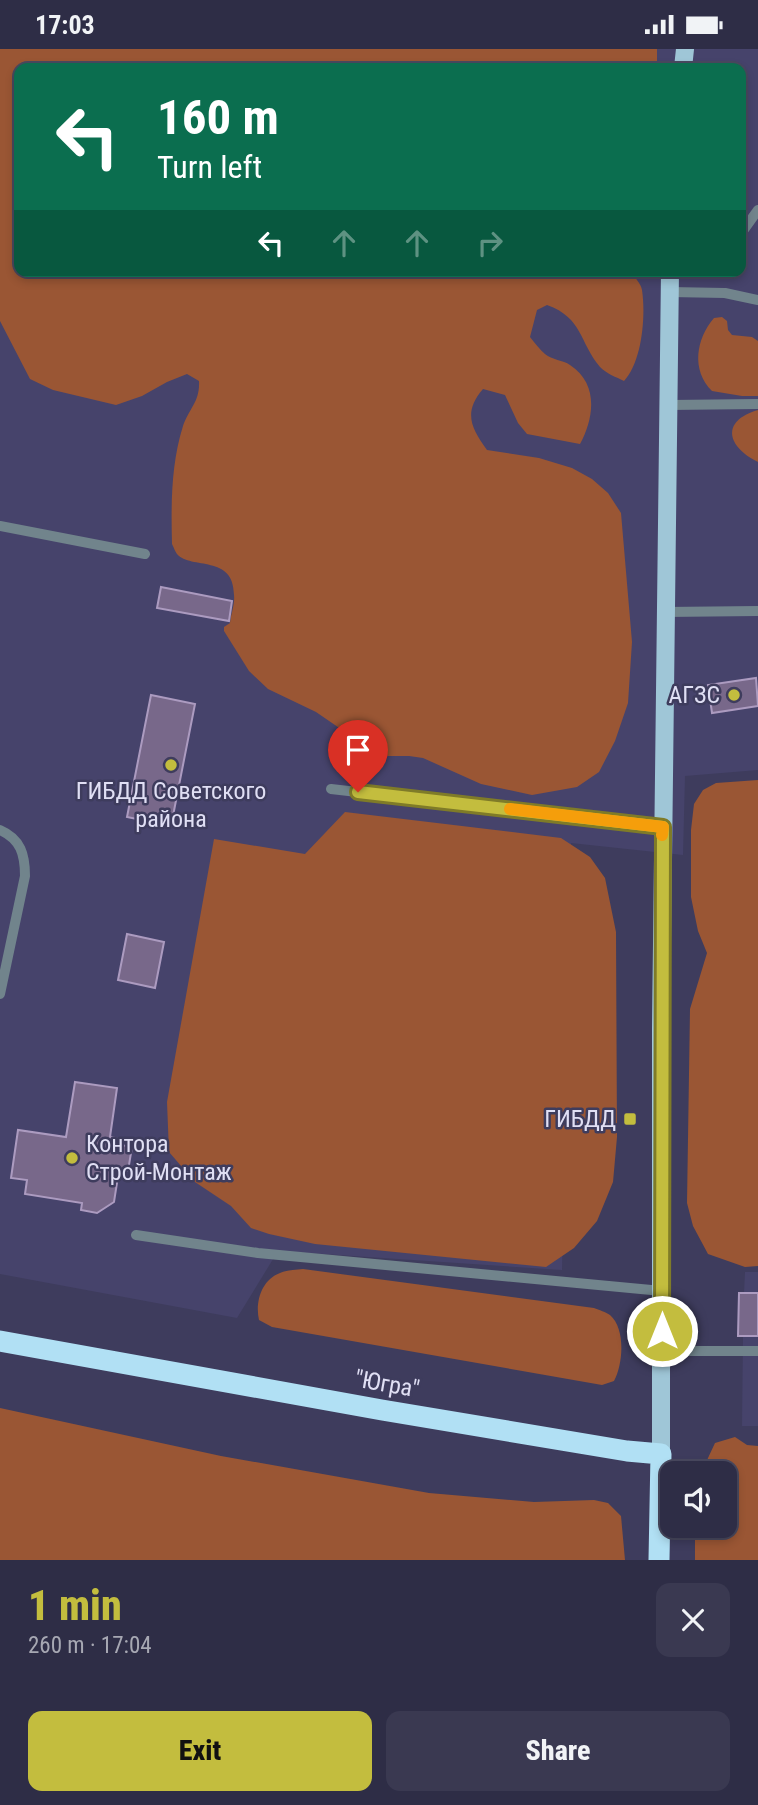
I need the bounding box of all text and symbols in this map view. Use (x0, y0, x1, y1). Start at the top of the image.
text: 17:03 (35, 10, 95, 40)
text: 160 m (157, 89, 279, 146)
icon: left (42, 91, 133, 182)
text: Turn left (157, 148, 262, 186)
icon: left (252, 224, 290, 262)
icon: ahead (325, 224, 363, 262)
icon: ahead (398, 224, 436, 262)
icon: right (471, 224, 509, 262)
place label: АГЗС (668, 681, 720, 709)
marker: АГЗС (726, 687, 742, 703)
pin (328, 720, 388, 792)
icon: arrive (339, 731, 377, 769)
marker: ГИБДД Советского района (163, 757, 179, 773)
place label: ГИБДД Советского района (76, 777, 266, 833)
place label: ГИБДД (544, 1105, 616, 1133)
marker: ГИБДД (622, 1111, 638, 1127)
place label: Контора Строй-Монтаж (86, 1130, 232, 1186)
marker: Контора Строй-Монтаж (64, 1150, 80, 1166)
position arrow (625, 1294, 699, 1368)
street label: "Югра" (352, 1365, 422, 1403)
map controls (660, 1461, 737, 1538)
button: sound (660, 1461, 737, 1538)
text: 1 min (28, 1581, 122, 1630)
button: close (656, 1583, 730, 1657)
text: 260 m · 17:04 (28, 1632, 152, 1659)
button: Exit (28, 1711, 372, 1791)
button: Share (386, 1711, 730, 1791)

